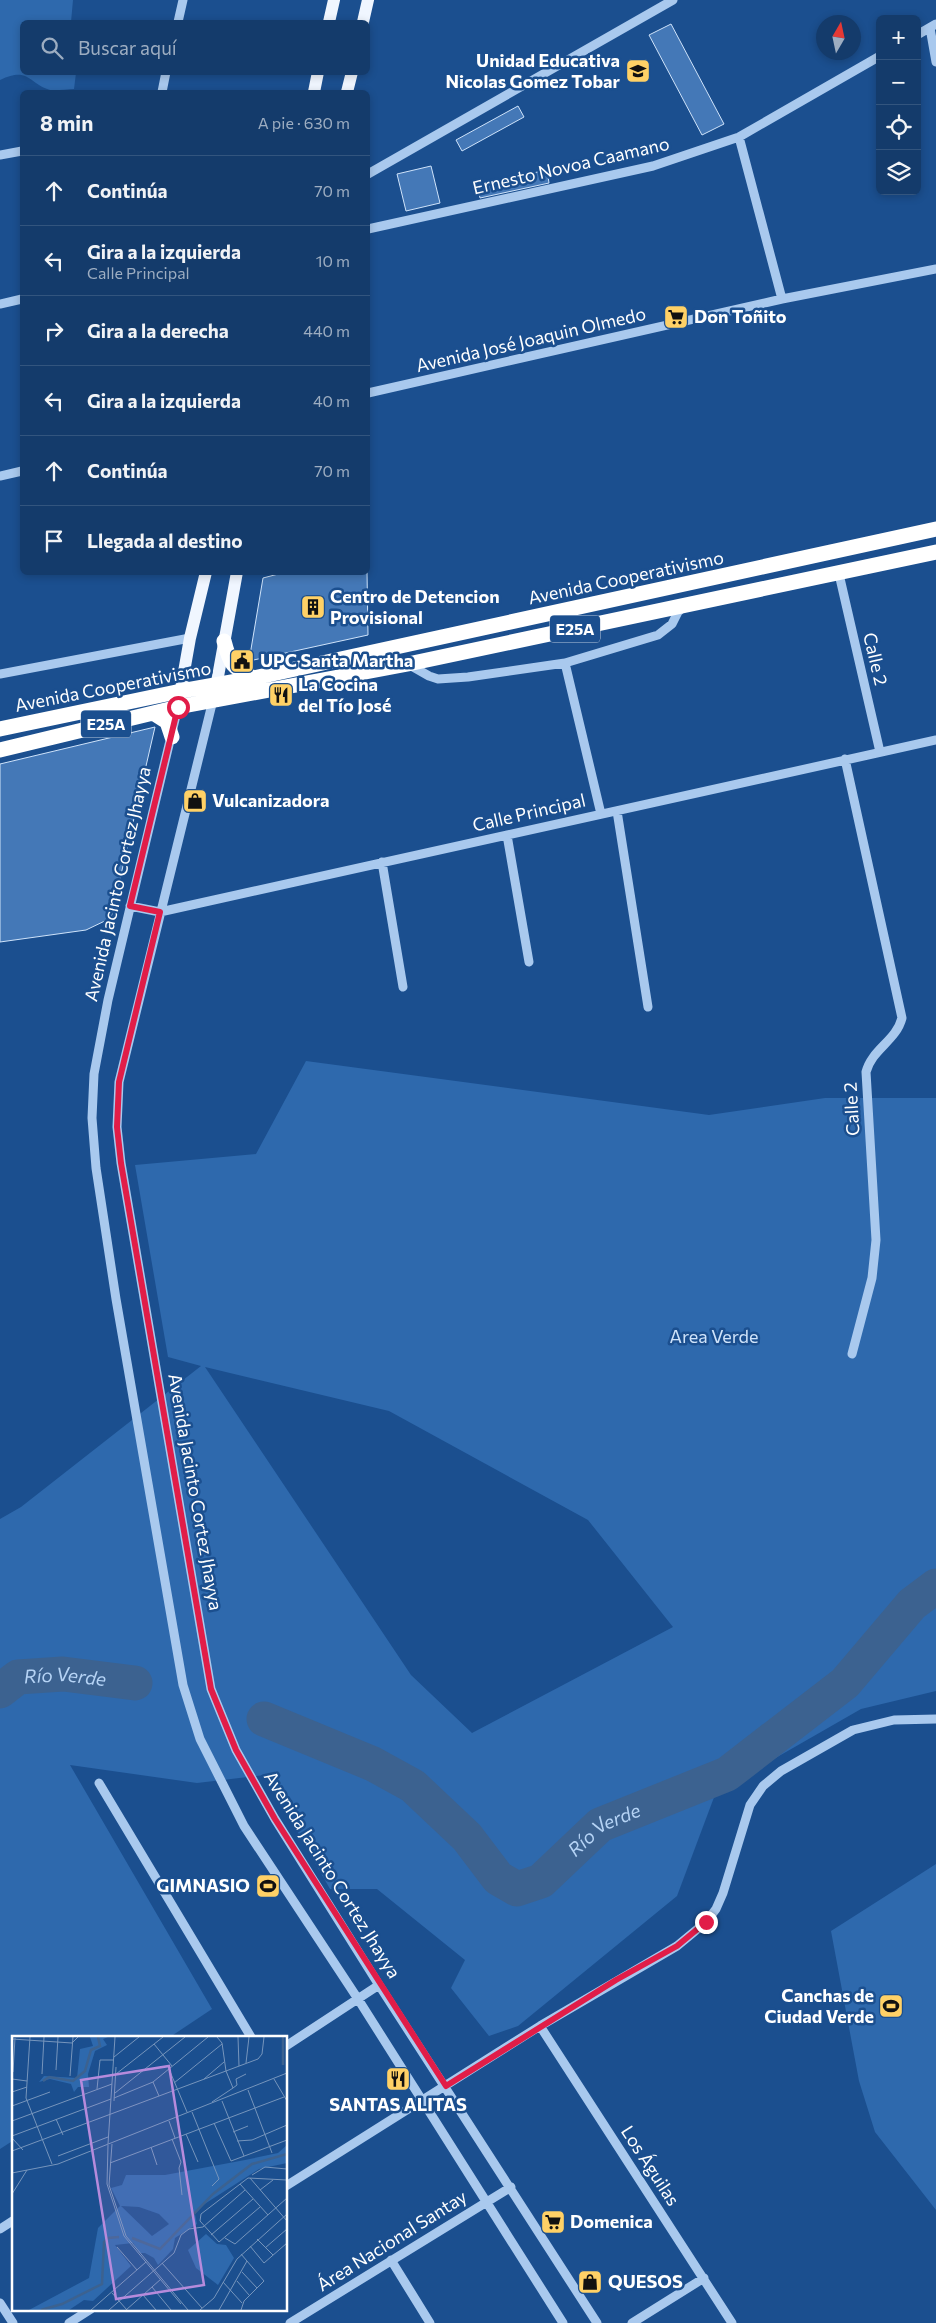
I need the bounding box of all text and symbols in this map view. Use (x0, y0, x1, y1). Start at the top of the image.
north arrow (816, 15, 861, 60)
map controls (876, 15, 921, 195)
button: + (876, 15, 921, 60)
search box (20, 20, 370, 75)
icon: search (38, 34, 66, 62)
text: Buscar aquí (78, 36, 177, 59)
place label: Unidad Educativa Nicolas Gomez Tobar (445, 49, 621, 92)
school or university icon: Unidad Educativa Nicolas Gomez Tobar (625, 58, 651, 84)
button: − (876, 60, 921, 105)
button: locate (876, 105, 921, 150)
text: 8 min (40, 110, 93, 135)
text: A pie · 630 m (258, 113, 350, 132)
street label: Ernesto Novoa Caamano (470, 132, 671, 198)
button: layers (876, 150, 921, 195)
icon: ahead (40, 177, 68, 205)
text: Continúa (87, 179, 168, 202)
text: 70 m (314, 181, 350, 200)
text: Gira a la izquierda (87, 240, 241, 263)
icon: left (40, 247, 68, 275)
text: 10 m (316, 251, 350, 270)
text: Calle Principal (87, 263, 190, 282)
street label: Avenida José Joaquin Olmedo (414, 302, 648, 376)
supermarket icon: Don Toñito (663, 304, 689, 330)
place label: Don Toñito (694, 305, 787, 327)
icon: right (40, 317, 68, 345)
text: Gira a la derecha (87, 319, 229, 342)
text: 440 m (303, 321, 350, 340)
icon: left (40, 387, 68, 415)
text: Gira a la izquierda (87, 389, 241, 412)
text: 40 m (313, 391, 350, 410)
icon: ahead (40, 457, 68, 485)
text: Continúa (87, 459, 168, 482)
text: 70 m (314, 461, 350, 480)
icon: arrive (40, 527, 68, 555)
text: Llegada al destino (87, 529, 243, 552)
street label: Avenida Cooperativismo (526, 546, 726, 608)
place label: Centro de Detencion Provisional (330, 585, 500, 628)
building icon: Centro de Detencion Provisional (300, 594, 326, 620)
road number: E25A (550, 616, 600, 642)
street label: Calle 2 (859, 630, 893, 687)
public building icon: UPC Santa Martha (229, 648, 255, 674)
place label: UPC Santa Martha (260, 649, 413, 671)
street label: Avenida Cooperativismo (13, 656, 213, 716)
place label: La Cocina del Tío José (298, 673, 391, 716)
restaurant icon: La Cocina del Tío José (268, 682, 294, 708)
route start (167, 696, 190, 719)
road number: E25A (81, 711, 131, 738)
street label: Avenida Jacinto Cortez Jhayya (79, 764, 155, 1003)
shop icon: Vulcanizadora (182, 788, 208, 814)
street label: Calle Principal (470, 788, 587, 836)
place label: Vulcanizadora (212, 789, 329, 811)
street label: Calle 2 (839, 1082, 863, 1136)
park label: Area Verde (669, 1325, 759, 1347)
street label: Avenida Jacinto Cortez Jhayya (164, 1372, 228, 1612)
water label: Río Verde (23, 1661, 108, 1690)
street label: Avenida Jacinto Cortez Jhayya (260, 1767, 406, 1982)
water label: Río Verde (563, 1798, 644, 1861)
sports icon: GIMNASIO (255, 1873, 281, 1899)
place label: GIMNASIO (156, 1874, 250, 1896)
route end (695, 1911, 718, 1934)
place label: Canchas de Ciudad Verde (764, 1984, 874, 2027)
sports icon: Canchas de Ciudad Verde (878, 1993, 904, 2019)
inset map (12, 2036, 288, 2310)
restaurant icon: SANTAS ALITAS (385, 2066, 411, 2092)
place label: SANTAS ALITAS (329, 2093, 467, 2115)
street label: Los Águilas (617, 2121, 685, 2210)
street label: Área Nacional Santay (312, 2185, 471, 2295)
supermarket icon: Domenica (540, 2209, 566, 2235)
place label: Domenica (570, 2210, 653, 2232)
shop icon: QUESOS (577, 2269, 603, 2295)
place label: QUESOS (608, 2270, 683, 2292)

